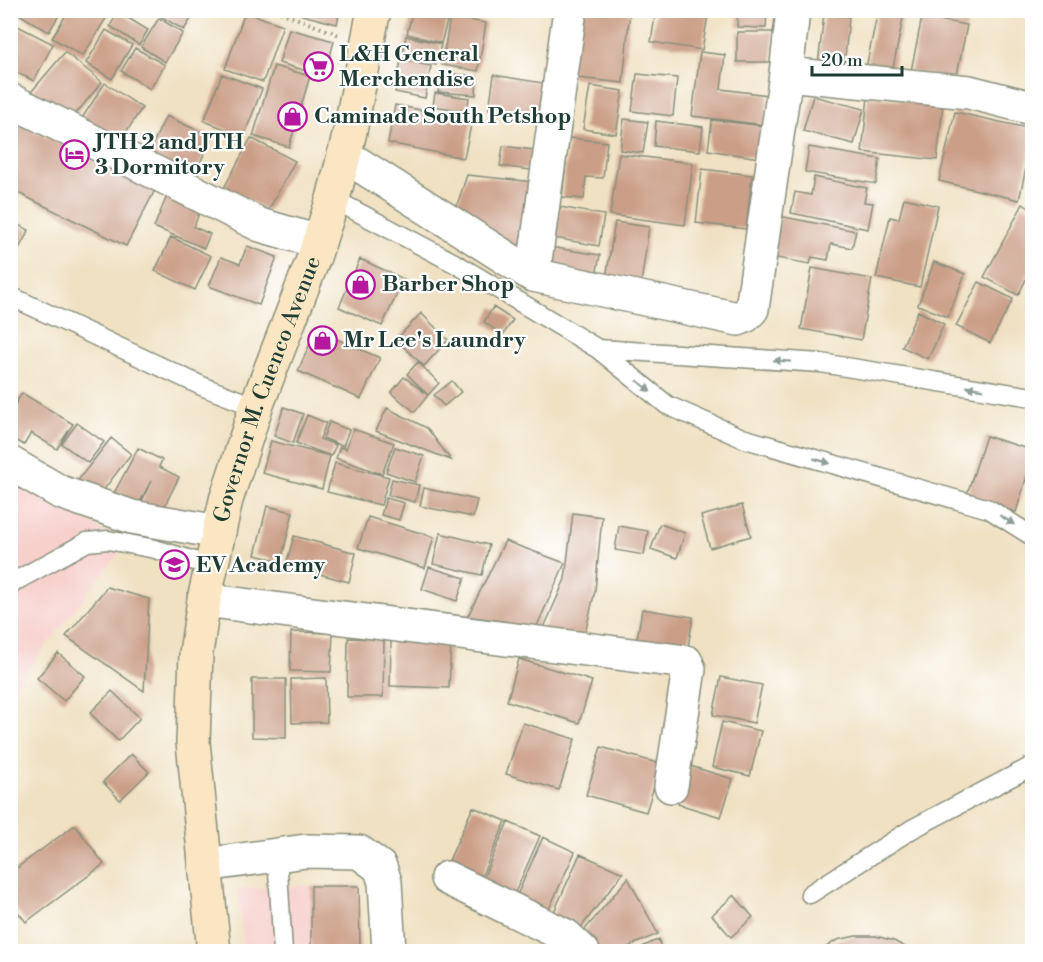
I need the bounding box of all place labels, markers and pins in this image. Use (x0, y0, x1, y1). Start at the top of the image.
place label: L&H General Merchendise (339, 41, 479, 93)
supermarket icon: L&H General Merchendise (302, 51, 334, 83)
shop icon: Caminade South Petshop (277, 100, 309, 132)
place label: Caminade South Petshop (314, 103, 571, 130)
place label: JTH 2 and JTH 3 Dormitory (92, 129, 244, 181)
hotel icon: JTH 2 and JTH 3 Dormitory (58, 139, 90, 171)
shop icon: Barber Shop (345, 268, 377, 300)
place label: Barber Shop (382, 271, 515, 298)
shop icon: Mr Lee's Laundry (306, 324, 338, 356)
place label: Mr Lee's Laundry (343, 327, 527, 354)
school or university icon: EV Academy (159, 549, 191, 581)
place label: EV Academy (196, 552, 326, 579)

